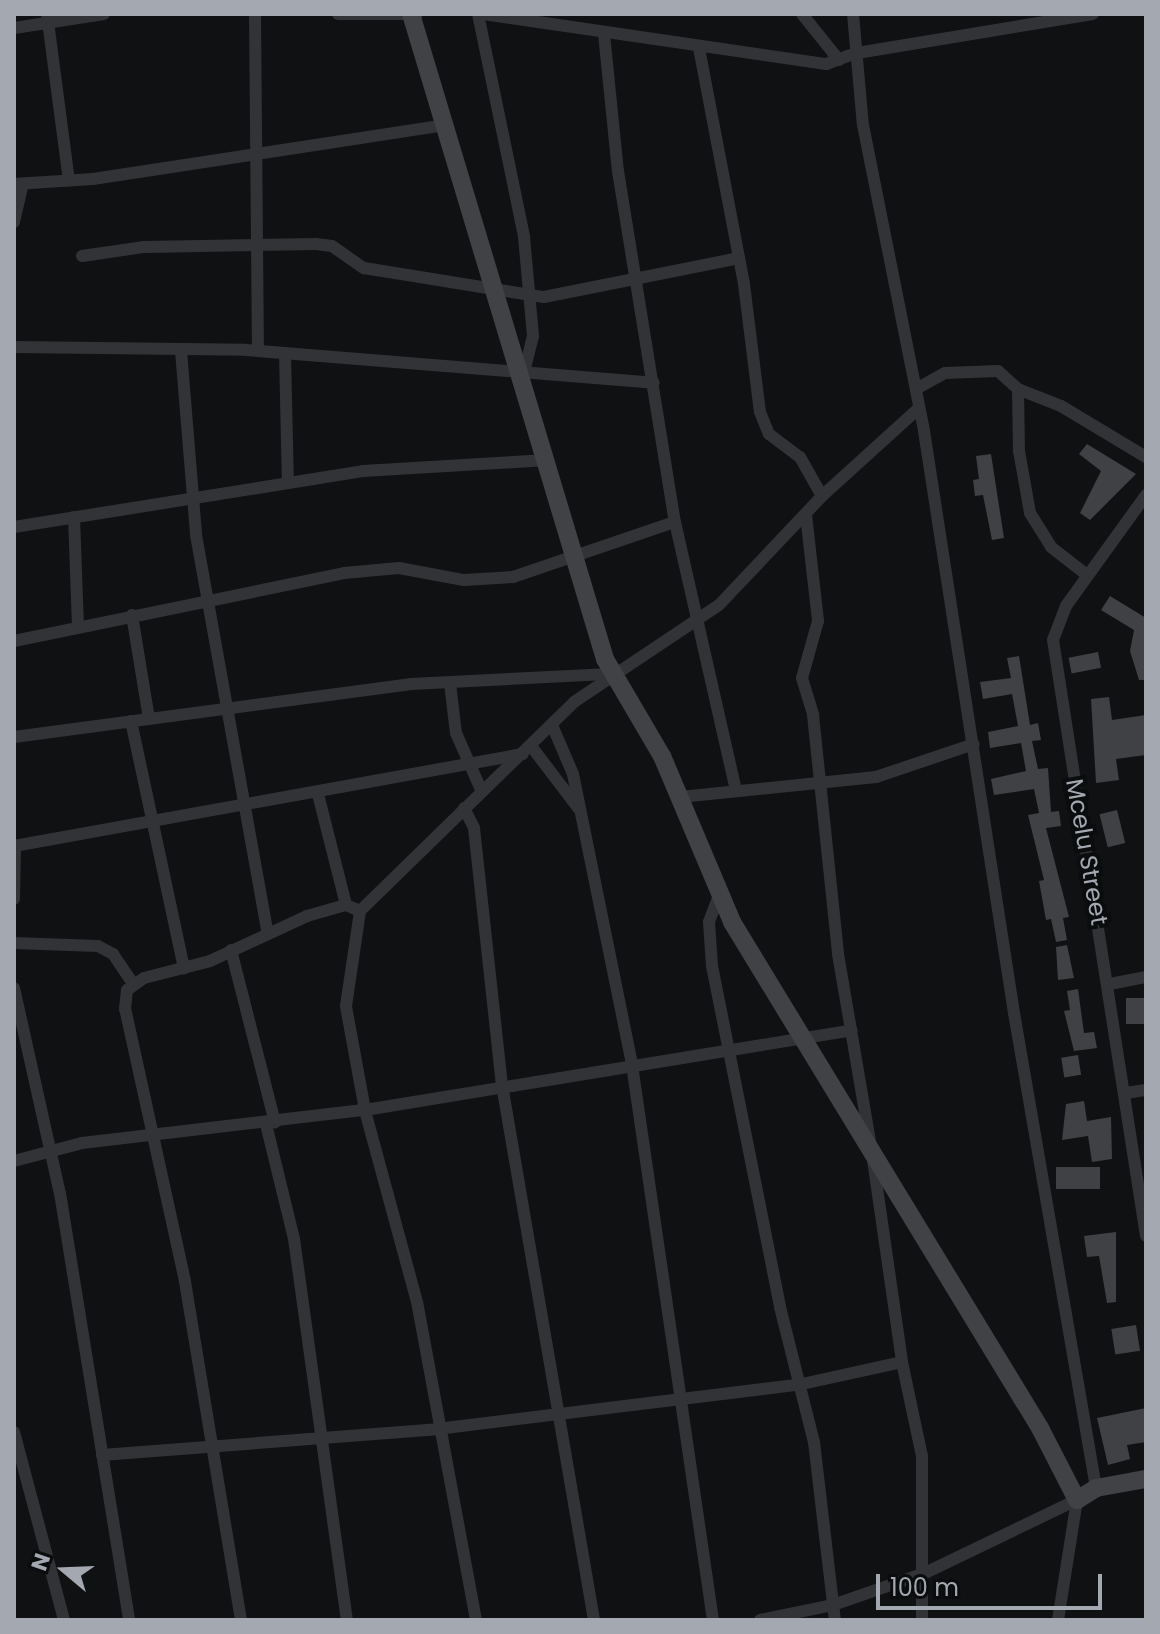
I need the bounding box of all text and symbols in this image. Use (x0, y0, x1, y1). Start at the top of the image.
street label: Mcelu Street (1060, 777, 1114, 927)
north arrow (24, 1530, 104, 1610)
text: N (23, 1549, 58, 1575)
scale bar (880, 1558, 1106, 1608)
text: 100 m (890, 1571, 959, 1604)

